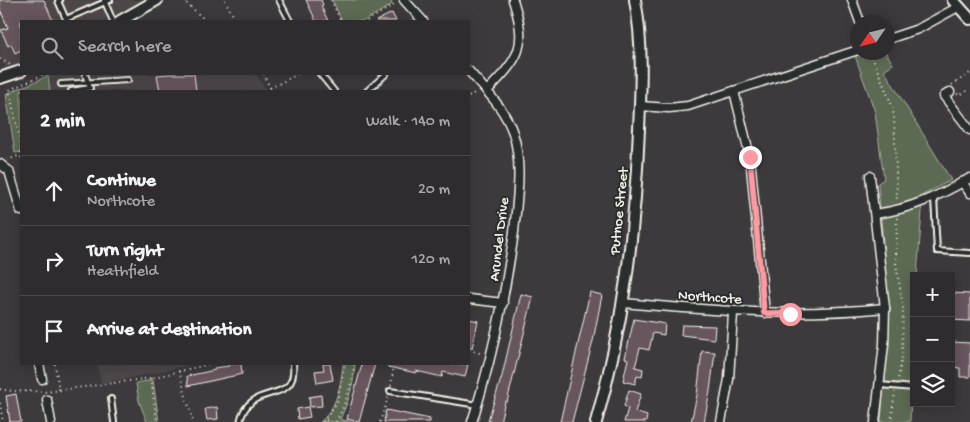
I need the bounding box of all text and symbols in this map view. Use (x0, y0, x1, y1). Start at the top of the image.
north arrow (850, 15, 895, 60)
search box (20, 20, 470, 75)
icon: search (38, 34, 66, 62)
text: Search here (78, 36, 172, 59)
text: 2 min (40, 110, 85, 135)
text: Walk · 140 m (366, 113, 450, 132)
route end (739, 146, 762, 169)
street label: Putnoe Street (606, 165, 634, 257)
text: Continue (87, 170, 156, 193)
icon: ahead (40, 177, 68, 205)
text: 20 m (418, 181, 450, 200)
text: Northcote (87, 193, 155, 212)
street label: Arundel Drive (486, 196, 514, 282)
text: Turn right (87, 240, 163, 263)
icon: right (40, 247, 68, 275)
text: 120 m (411, 251, 450, 270)
text: Heathfield (87, 263, 158, 282)
map controls (910, 272, 955, 407)
button: + (910, 272, 955, 317)
street label: Northcote (677, 287, 743, 309)
route start (779, 303, 802, 326)
icon: arrive (40, 317, 68, 345)
button: − (910, 317, 955, 362)
text: Arrive at destination (87, 319, 251, 342)
button: layers (910, 362, 955, 407)

